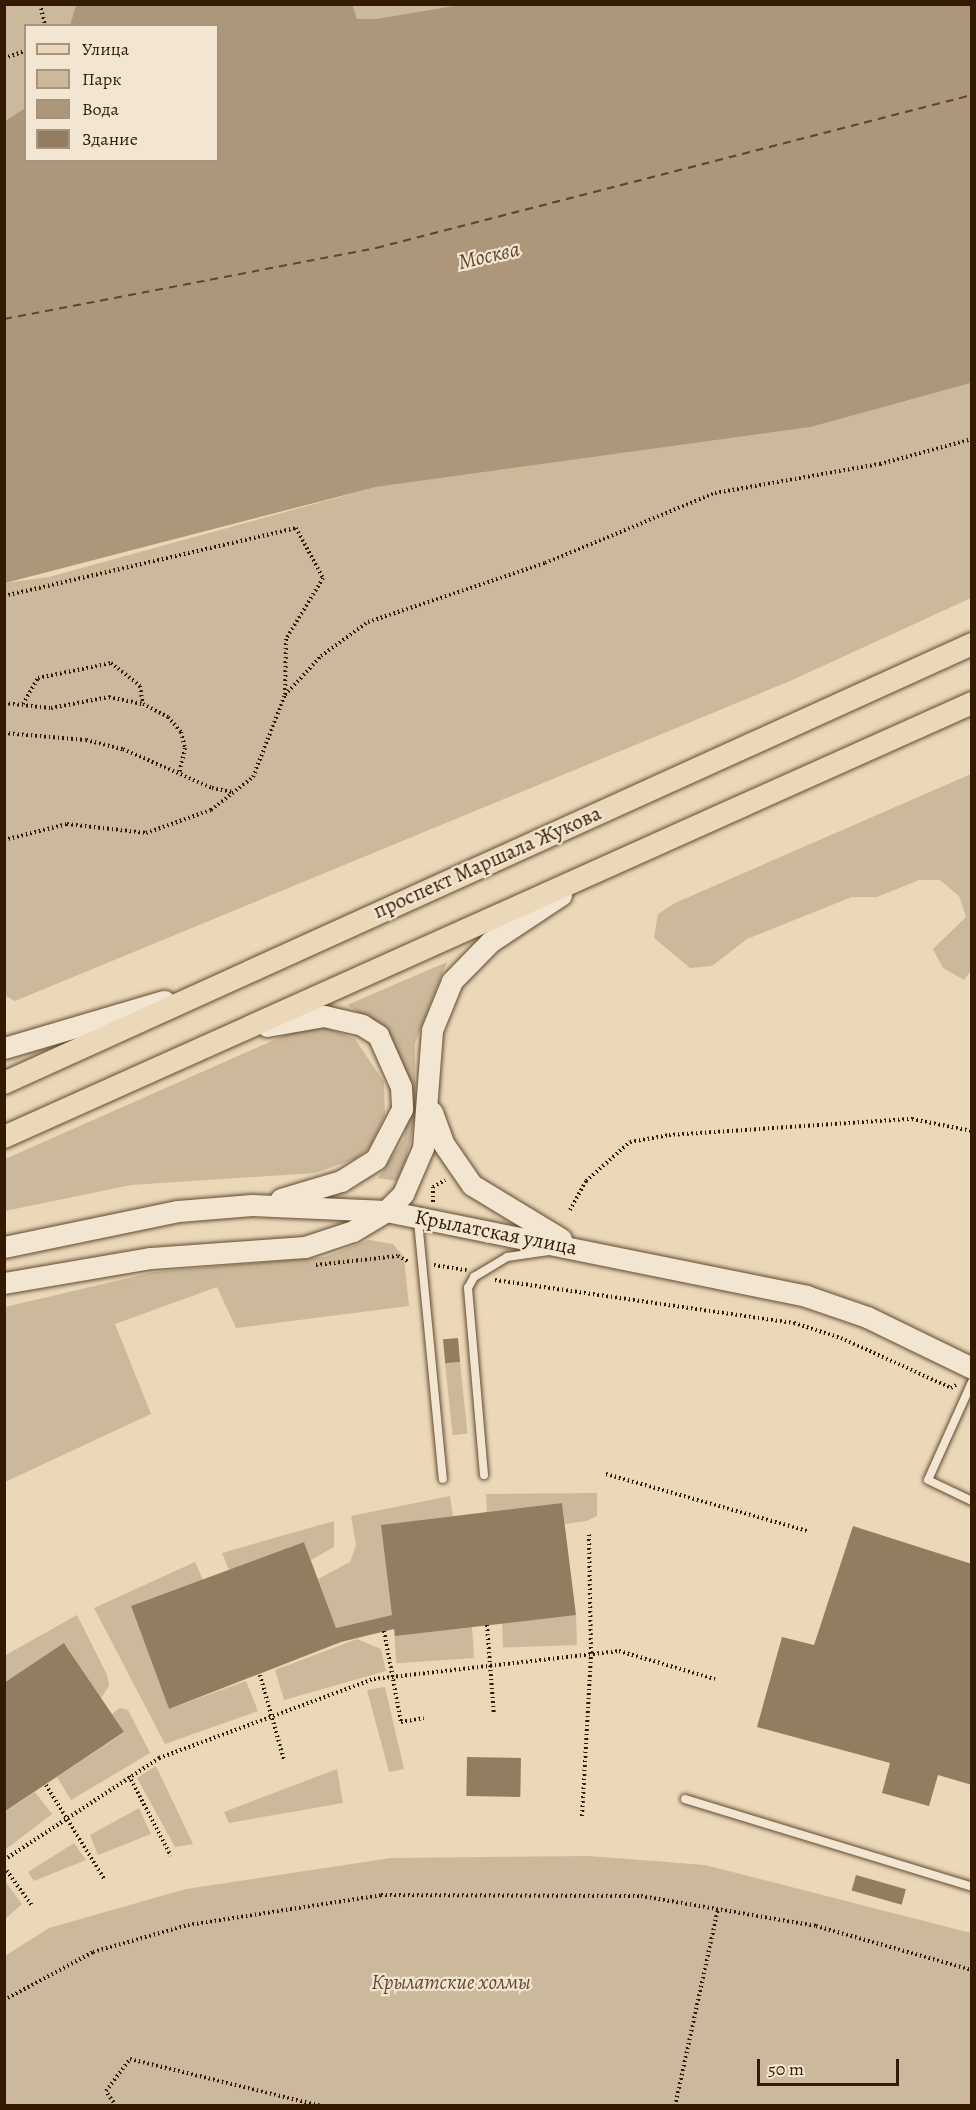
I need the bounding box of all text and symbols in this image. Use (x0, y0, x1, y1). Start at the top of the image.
legend (24, 24, 219, 162)
text: Улица (82, 37, 129, 61)
text: Парк (82, 67, 122, 91)
text: Вода (82, 97, 119, 121)
text: Здание (82, 127, 138, 151)
water label: Москва (456, 236, 522, 276)
street label: проспект Маршала Жукова (369, 800, 605, 924)
street label: Крылатская улица (413, 1204, 579, 1260)
park label: Крылатские холмы (371, 1969, 531, 1995)
scale bar (760, 2047, 902, 2085)
text: 50 m (768, 2057, 804, 2081)

